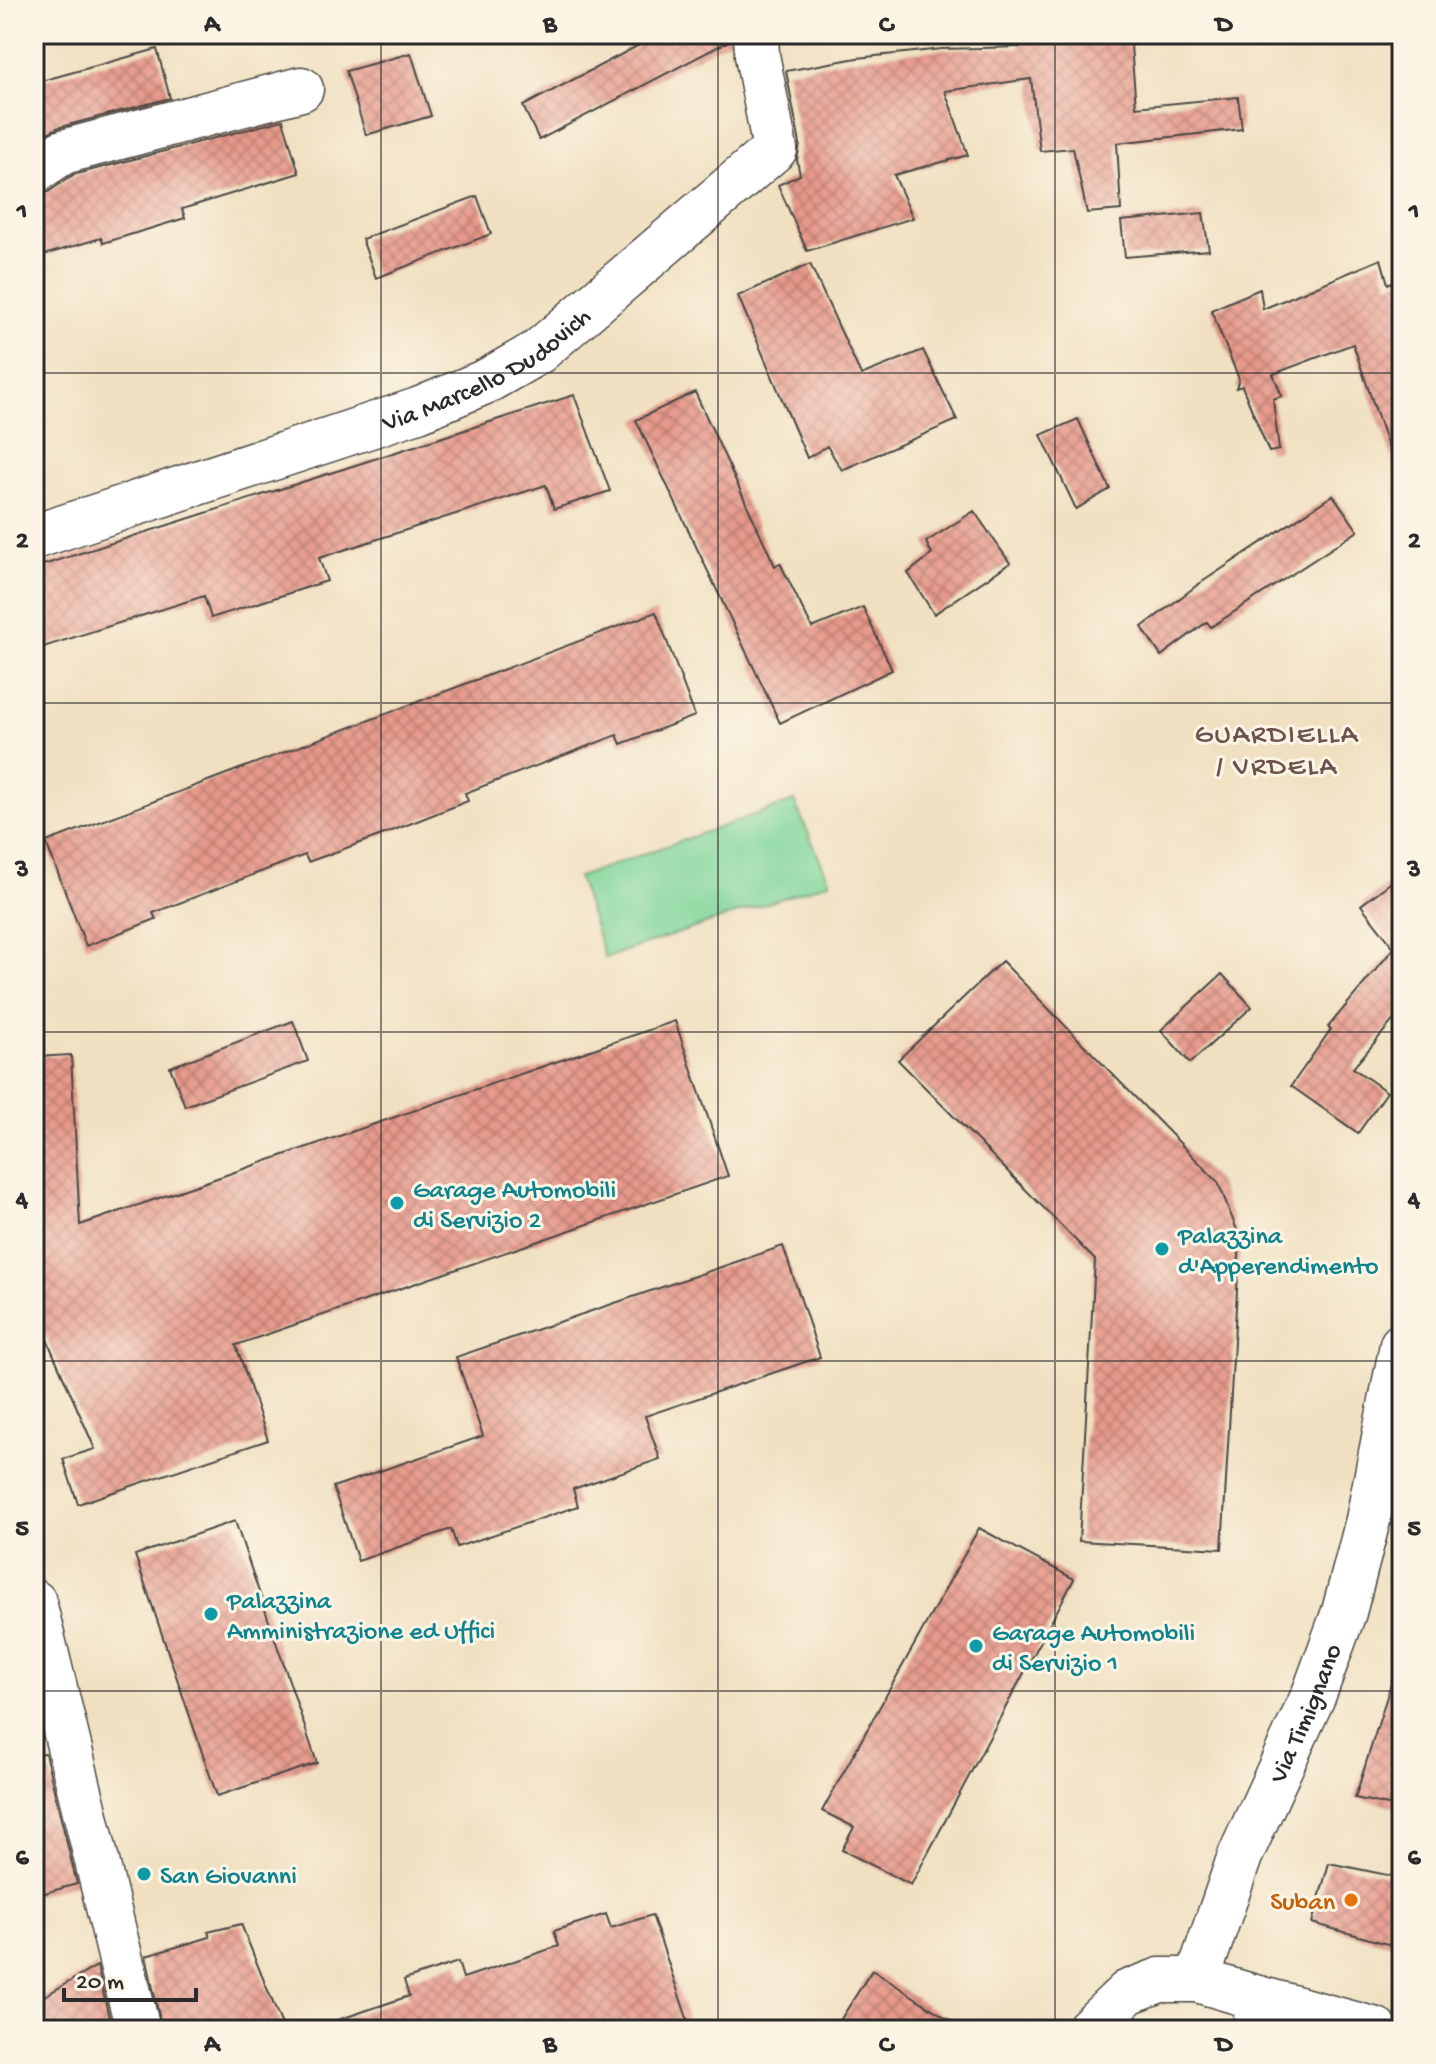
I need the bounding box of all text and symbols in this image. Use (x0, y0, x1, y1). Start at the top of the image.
text: A (203, 11, 221, 42)
text: B (542, 11, 558, 42)
text: C (879, 11, 896, 42)
text: D (1214, 11, 1234, 42)
text: 1 (16, 198, 27, 229)
text: 1 (1408, 198, 1419, 229)
street label: Via Marcello Dudovich (378, 303, 599, 441)
text: 2 (16, 527, 29, 558)
text: 2 (1408, 527, 1421, 558)
district label: GUARDIELLA / VRDELA (1195, 720, 1359, 785)
text: 3 (14, 856, 29, 887)
text: 3 (1406, 856, 1421, 887)
place label: Garage Automobili di Servizio 2 (413, 1177, 616, 1238)
text: 4 (15, 1186, 29, 1217)
text: 4 (1407, 1186, 1421, 1217)
marker: Garage Automobili di Servizio 2 (388, 1194, 406, 1212)
place label: Palazzina d'Apperendimento (1177, 1223, 1378, 1284)
marker: Palazzina d'Apperendimento (1153, 1240, 1171, 1258)
text: 5 (15, 1515, 29, 1546)
text: 5 (1407, 1515, 1421, 1546)
place label: Palazzina Amministrazione ed Uffici (226, 1588, 495, 1649)
marker: Palazzina Amministrazione ed Uffici (202, 1605, 220, 1623)
place label: Garage Automobili di Servizio 1 (992, 1620, 1195, 1681)
marker: Garage Automobili di Servizio 1 (967, 1637, 985, 1655)
street label: Via Timignano (1264, 1641, 1351, 1790)
text: 6 (15, 1844, 29, 1875)
text: 6 (1407, 1844, 1421, 1875)
place label: San Giovanni (160, 1863, 297, 1894)
marker: San Giovanni (135, 1865, 153, 1883)
place label: Suban (1270, 1889, 1336, 1920)
marker: Suban (1342, 1891, 1360, 1909)
scale bar (64, 1952, 196, 2002)
text: 20 m (76, 1969, 124, 1998)
text: A (203, 2031, 221, 2062)
text: B (542, 2031, 558, 2062)
text: C (879, 2031, 896, 2062)
text: D (1214, 2031, 1234, 2062)

